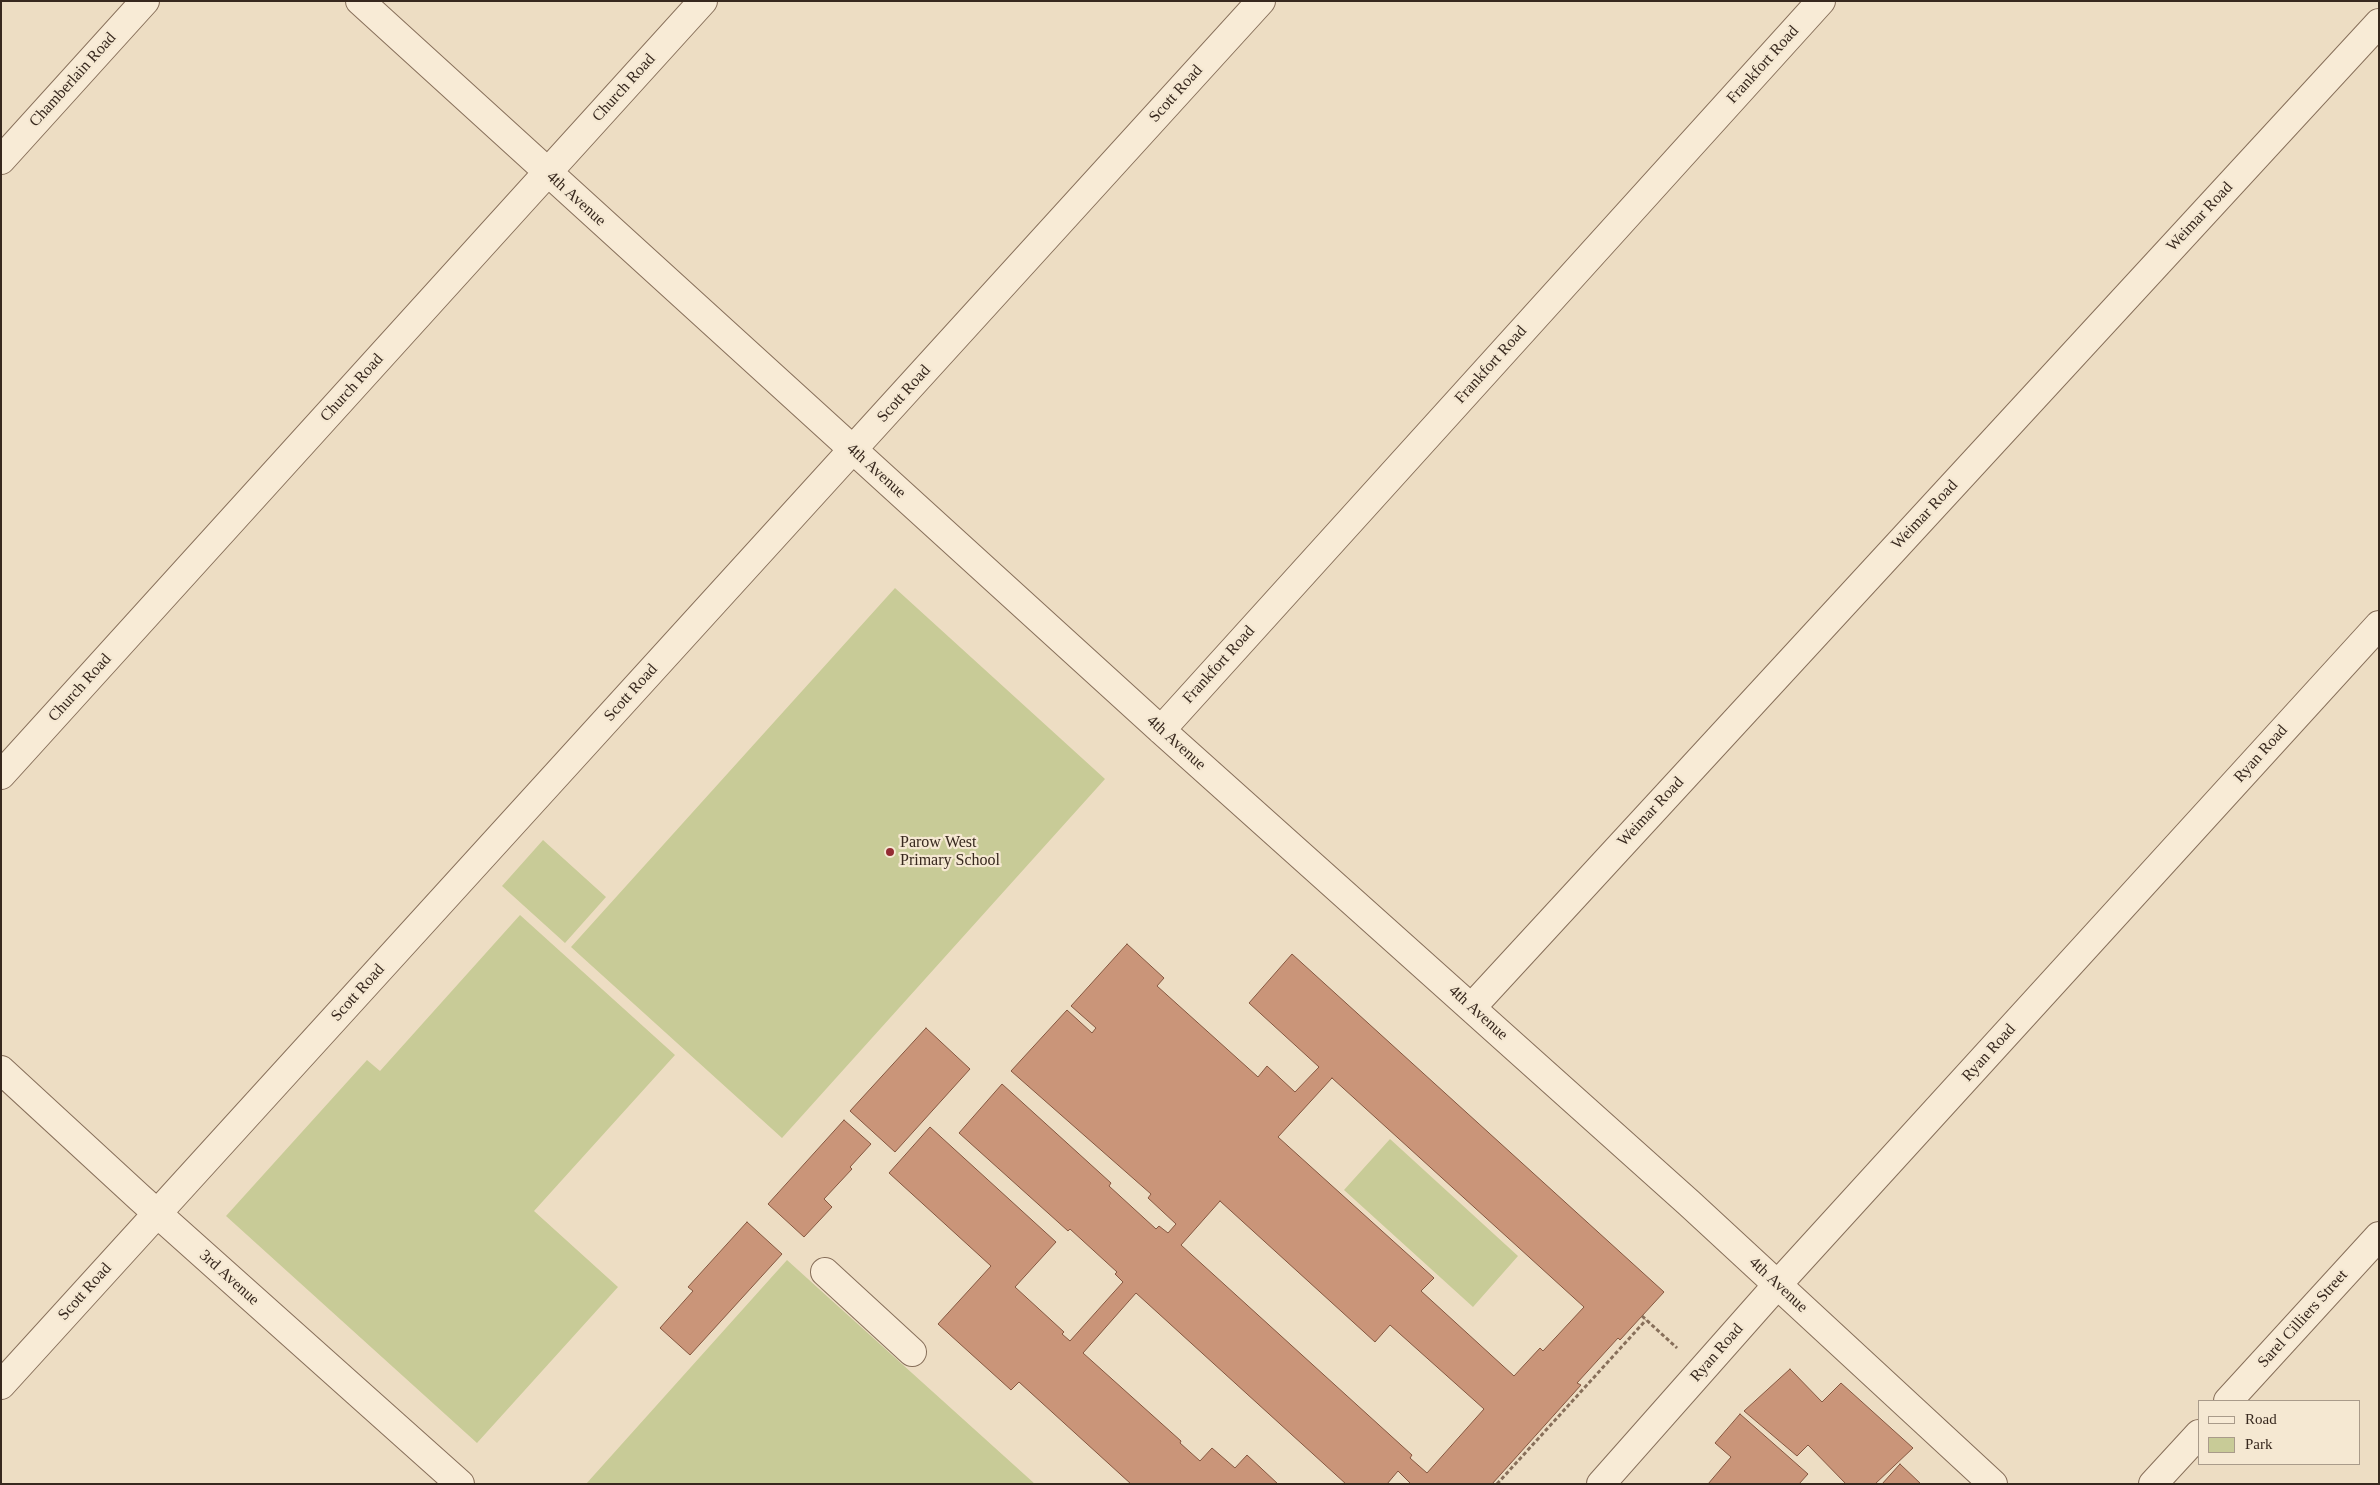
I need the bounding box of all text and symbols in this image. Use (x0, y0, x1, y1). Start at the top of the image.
street label: Frankfort Road (1723, 22, 1803, 108)
street label: Chamberlain Road (26, 29, 120, 131)
street label: Church Road (588, 50, 660, 126)
street label: Scott Road (1145, 61, 1207, 127)
street label: 4th Avenue (542, 167, 610, 231)
street label: Weimar Road (2163, 178, 2237, 256)
street label: Frankfort Road (1451, 322, 1531, 408)
street label: Church Road (316, 350, 388, 426)
street label: Scott Road (873, 361, 935, 427)
street label: 4th Avenue (842, 439, 910, 503)
street label: Weimar Road (1888, 476, 1962, 554)
street label: Frankfort Road (1179, 622, 1259, 708)
street label: Church Road (44, 650, 116, 726)
street label: Scott Road (600, 660, 662, 726)
street label: 4th Avenue (1142, 711, 1210, 775)
street label: Ryan Road (2230, 721, 2292, 787)
street label: Weimar Road (1614, 773, 1688, 851)
place label: Parow West Primary School (900, 833, 1000, 871)
marker: Parow West Primary School (884, 846, 896, 858)
street label: Scott Road (327, 960, 389, 1026)
street label: 4th Avenue (1444, 981, 1512, 1045)
street label: Ryan Road (1958, 1020, 2020, 1086)
street label: 3rd Avenue (195, 1246, 263, 1310)
street label: 4th Avenue (1745, 1253, 1811, 1317)
street label: Scott Road (54, 1259, 116, 1325)
street label: Sarel Cilliers Street (2254, 1266, 2352, 1372)
street label: Ryan Road (1686, 1320, 1748, 1386)
legend (2198, 1400, 2360, 1465)
text: Road (2245, 1411, 2277, 1427)
text: Park (2245, 1436, 2273, 1452)

